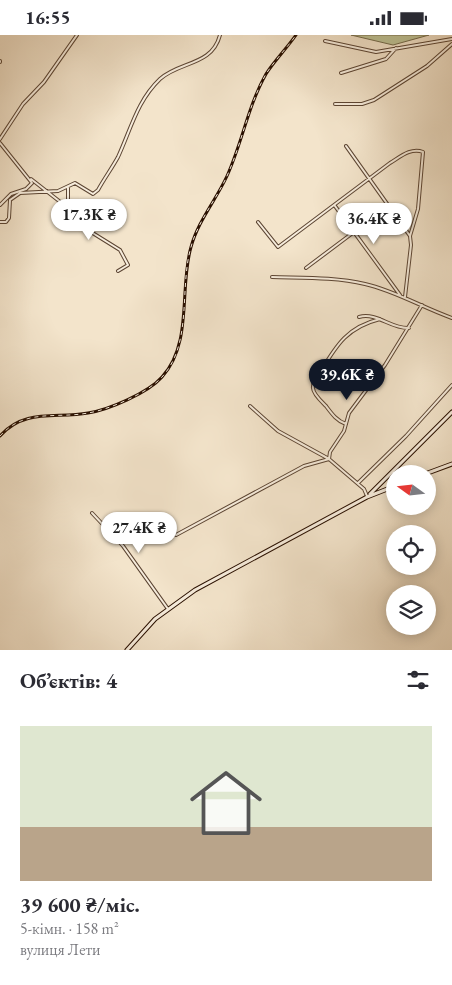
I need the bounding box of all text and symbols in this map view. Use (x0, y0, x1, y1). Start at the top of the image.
text: 16:55 (25, 5, 71, 30)
pin: 17.3K ₴ (43, 199, 135, 241)
pin: 36.4K ₴ (328, 203, 420, 245)
text: 17.3K ₴ (62, 204, 116, 225)
text: 36.4K ₴ (347, 208, 401, 229)
pin: 39.6K ₴ (301, 359, 393, 401)
text: 39.6K ₴ (320, 364, 374, 385)
north arrow (386, 465, 436, 515)
map controls (386, 465, 436, 635)
pin: 27.4K ₴ (93, 511, 185, 554)
text: 27.4K ₴ (112, 517, 166, 538)
button: locate (386, 525, 436, 575)
button: layers (386, 585, 436, 635)
icon: filters (404, 666, 432, 694)
text: Об’єктів: 4 (20, 667, 117, 694)
icon: home (181, 758, 271, 848)
text: 39 600 ₴/міс. (20, 891, 140, 918)
text: 5-кімн. · 158 m² (20, 918, 119, 939)
text: вулиця Лети (20, 939, 101, 960)

